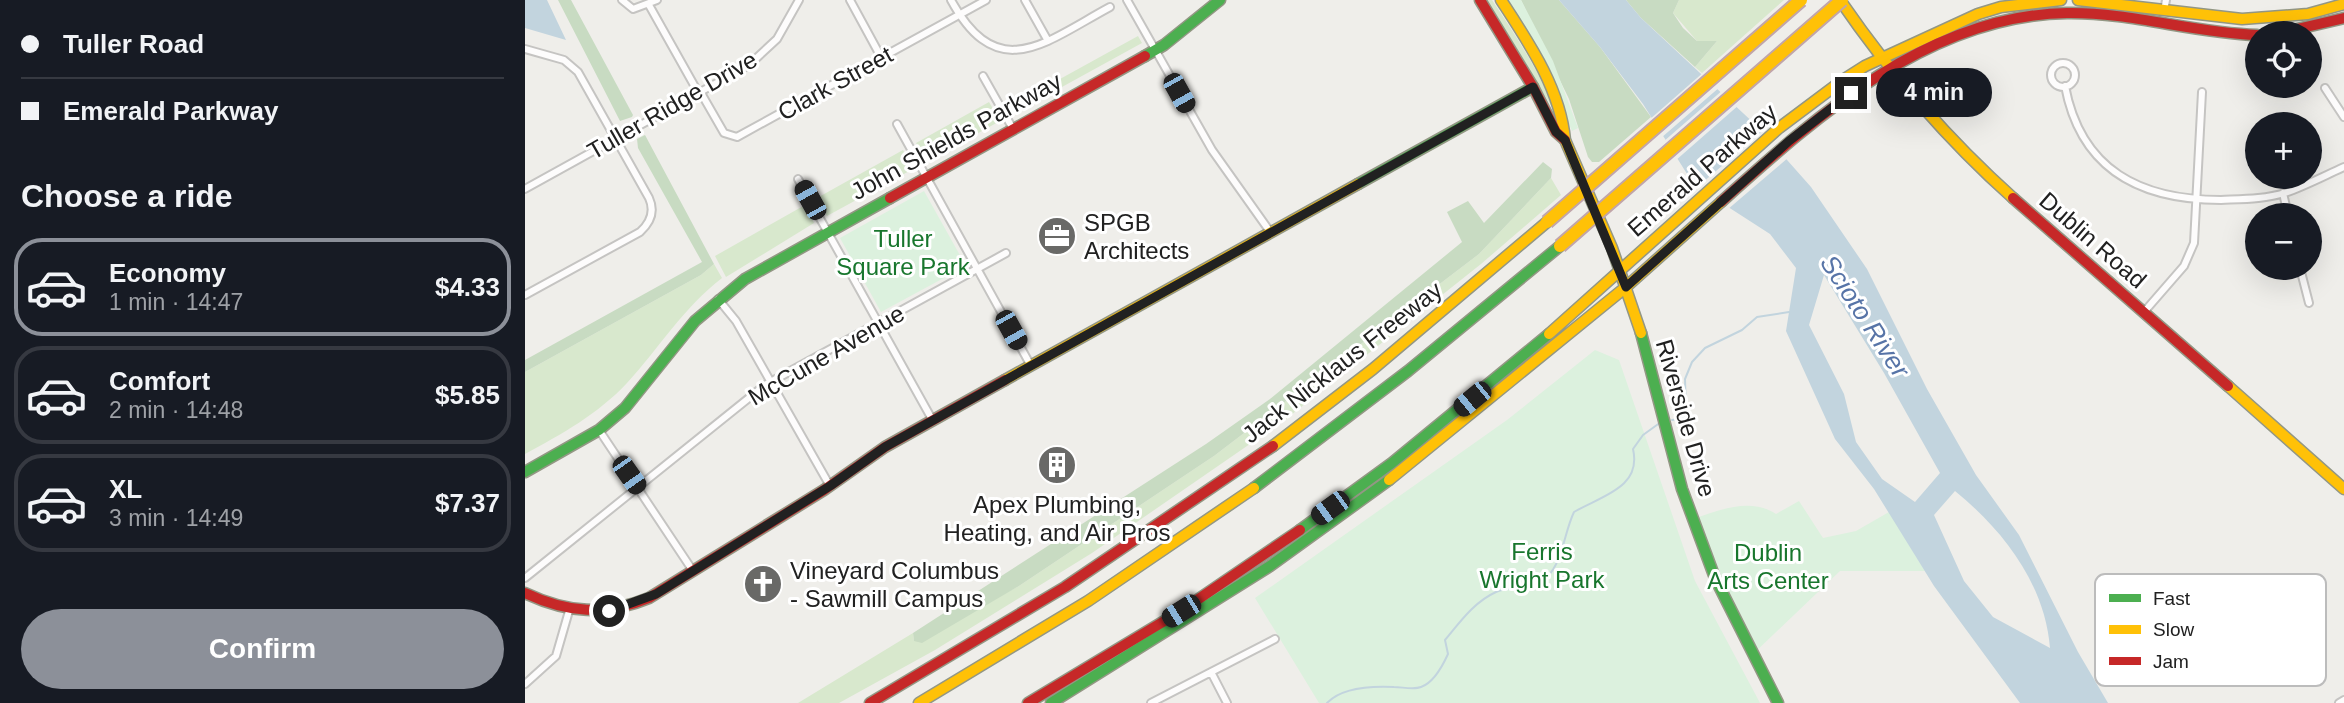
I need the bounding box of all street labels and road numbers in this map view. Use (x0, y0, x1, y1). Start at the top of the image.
street label: Clark Street (773, 40, 897, 126)
street label: Tuller Ridge Drive (582, 46, 762, 164)
street label: John Shields Parkway (846, 67, 1066, 205)
street label: Emerald Parkway (1622, 98, 1782, 242)
street label: Dublin Road (2034, 186, 2152, 294)
street label: Jack Nicklaus Freeway (1237, 276, 1447, 448)
street label: McCune Avenue (743, 299, 909, 411)
street label: Riverside Drive (1651, 336, 1721, 500)

